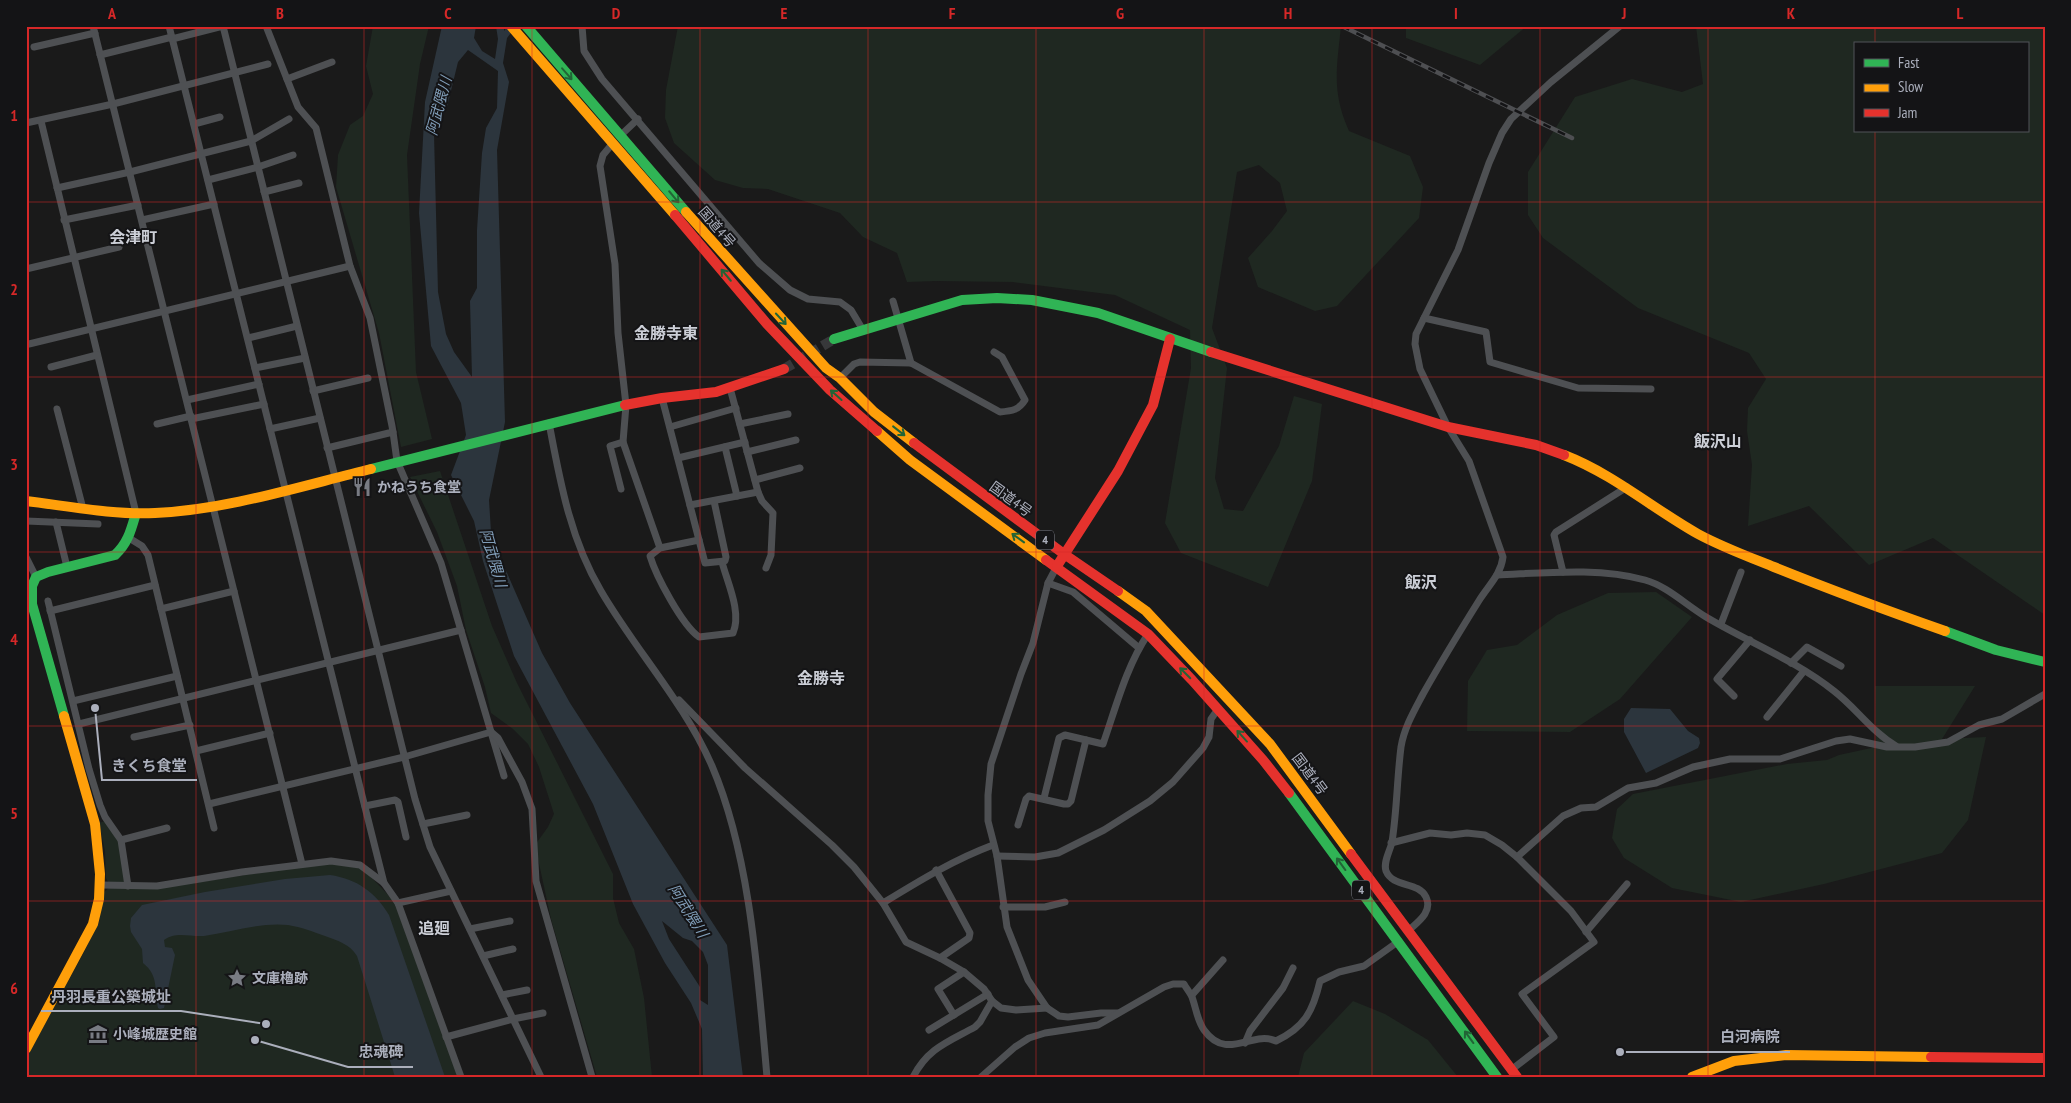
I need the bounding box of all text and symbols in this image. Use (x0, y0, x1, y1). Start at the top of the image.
text: A (107, 3, 117, 23)
text: B (276, 3, 284, 23)
text: C (444, 3, 452, 23)
text: D (612, 3, 621, 23)
text: E (781, 3, 788, 23)
text: F (949, 3, 956, 23)
text: G (1116, 3, 1124, 23)
text: H (1284, 3, 1292, 23)
text: I (1454, 3, 1458, 23)
text: J (1621, 3, 1626, 23)
text: K (1787, 3, 1796, 23)
text: L (1957, 3, 1964, 23)
legend (1854, 42, 2028, 132)
text: Fast (1898, 53, 1919, 72)
one-way arrow (562, 67, 573, 80)
water label: 阿武隈川 (422, 73, 456, 137)
text: Slow (1898, 77, 1923, 96)
text: Jam (1897, 103, 1917, 122)
text: 1 (10, 105, 18, 125)
one-way arrow (668, 190, 680, 203)
street label: 国道4号 (694, 203, 740, 251)
district label: 会津町 (109, 227, 157, 247)
one-way arrow (721, 268, 732, 281)
text: 2 (10, 279, 18, 299)
one-way arrow (775, 312, 787, 325)
district label: 金勝寺東 (634, 323, 698, 343)
one-way arrow (829, 389, 842, 401)
one-way arrow (892, 425, 905, 436)
district label: 飯沢山 (1693, 431, 1742, 451)
text: 3 (10, 454, 18, 474)
restaurant icon: かねうち食堂 (351, 476, 373, 498)
place label: かねうち食堂 (377, 478, 461, 496)
street label: 国道4号 (986, 478, 1036, 520)
water label: 阿武隈川 (476, 526, 511, 591)
road number: 4 (1036, 530, 1054, 550)
one-way arrow (1011, 533, 1025, 543)
district label: 飯沢 (1404, 572, 1437, 592)
text: 4 (10, 629, 18, 649)
one-way arrow (1179, 667, 1191, 679)
district label: 金勝寺 (797, 668, 845, 688)
one-way arrow (1236, 729, 1248, 742)
street label: 国道4号 (1288, 749, 1332, 799)
callout: きくち食堂 (102, 750, 197, 780)
text: きくち食堂 (111, 756, 187, 775)
text: 5 (10, 803, 18, 823)
one-way arrow (1336, 857, 1346, 871)
water label: 阿武隈川 (664, 880, 713, 943)
road number: 4 (1352, 880, 1370, 900)
district label: 追廻 (418, 918, 450, 938)
place icon: 文庫櫓跡 (226, 967, 248, 989)
place label: 文庫櫓跡 (252, 969, 308, 987)
text: 6 (10, 978, 18, 998)
callout: 丹羽長重公築城址 (41, 981, 181, 1011)
text: 丹羽長重公築城址 (51, 987, 171, 1006)
callout: 白河病院 (1710, 1022, 1790, 1052)
museum icon: 小峰城歴史館 (87, 1023, 109, 1045)
place label: 小峰城歴史館 (113, 1025, 197, 1043)
text: 白河病院 (1720, 1027, 1780, 1046)
one-way arrow (1464, 1030, 1474, 1044)
callout: 忠魂碑 (348, 1037, 413, 1067)
text: 忠魂碑 (358, 1042, 404, 1061)

